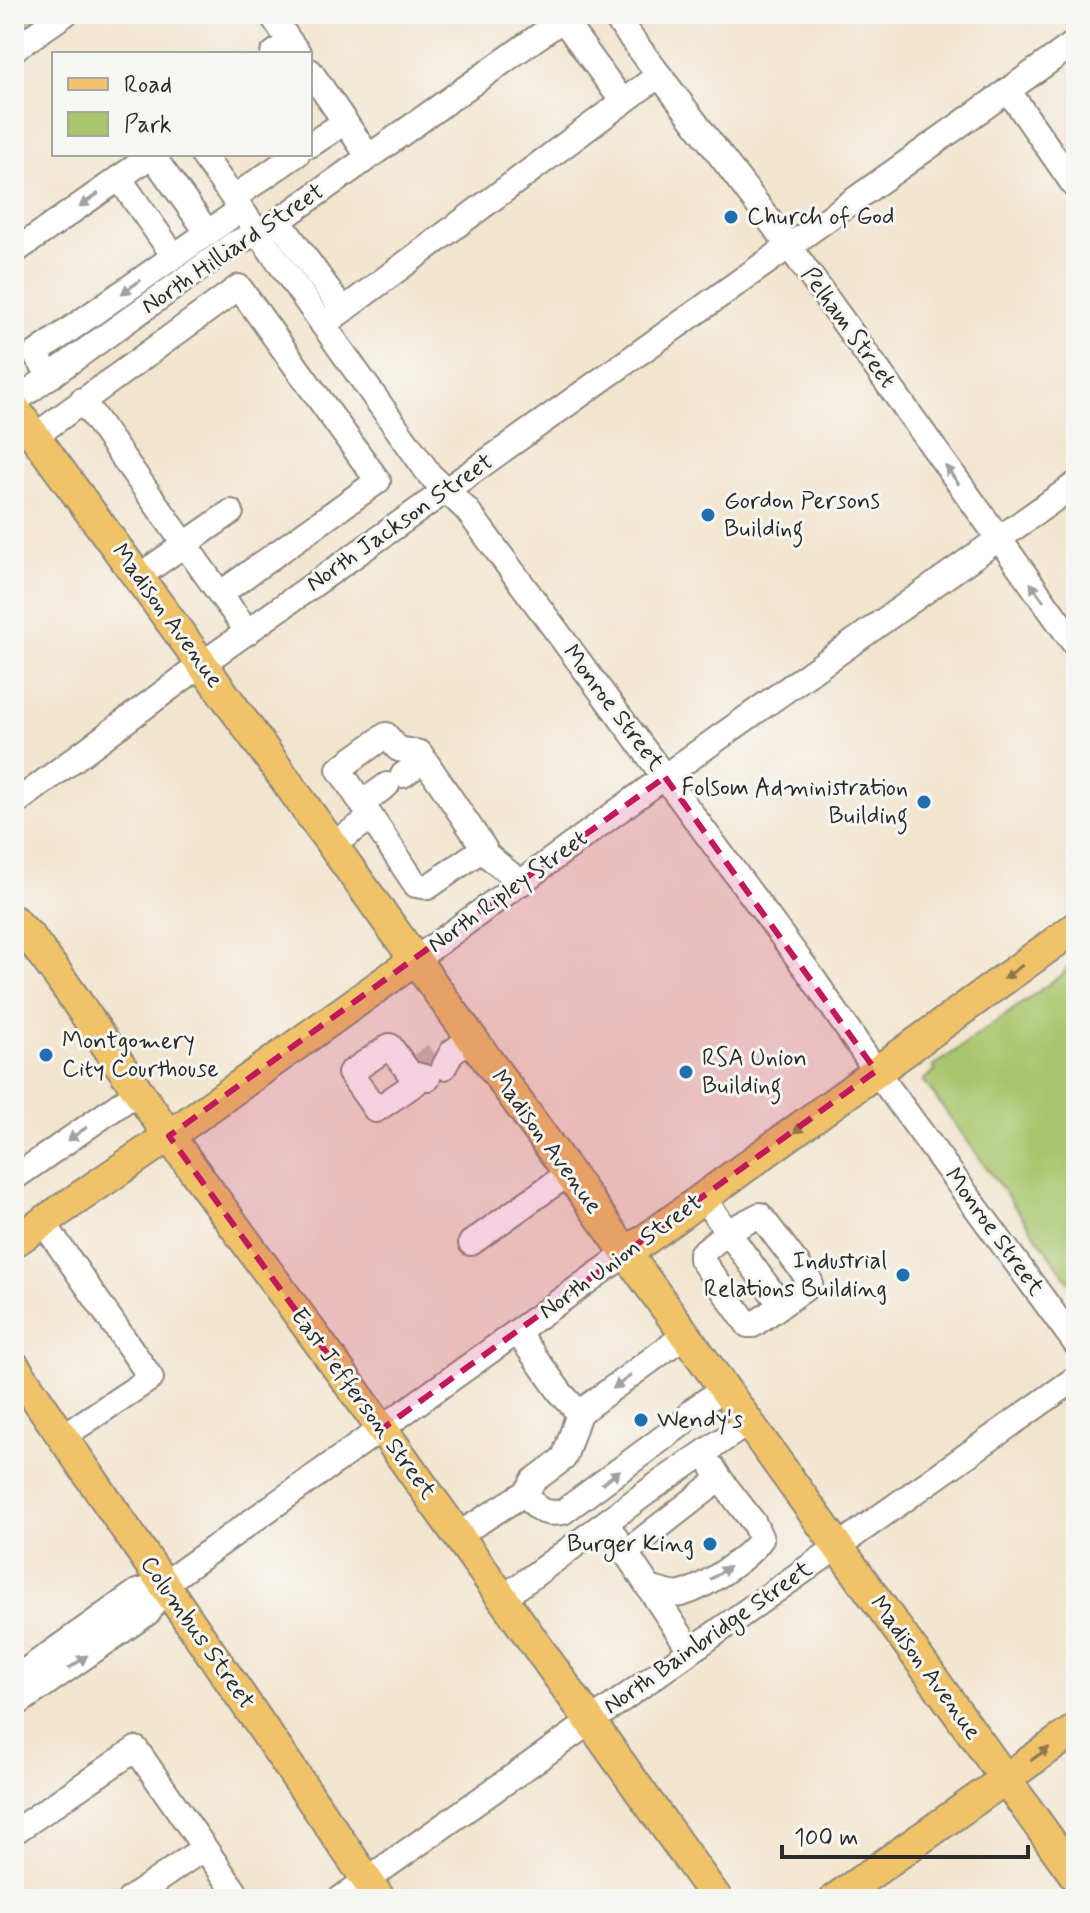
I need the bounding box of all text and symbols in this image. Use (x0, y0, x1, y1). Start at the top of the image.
legend (52, 52, 312, 156)
text: Road (124, 70, 172, 101)
text: Park (124, 110, 172, 141)
street label: North Hilliard Street (136, 176, 330, 322)
one-way arrow (78, 191, 99, 207)
place label: Church of God (747, 202, 895, 233)
marker: Church of God (722, 208, 740, 226)
street label: Pelham Street (794, 261, 902, 395)
one-way arrow (120, 279, 141, 294)
street label: North Jackson Street (300, 447, 500, 599)
one-way arrow (945, 464, 961, 485)
place label: Gordon Persons Building (724, 486, 880, 548)
marker: Gordon Persons Building (699, 506, 717, 524)
street label: Madison Avenue (104, 538, 230, 694)
one-way arrow (1029, 581, 1045, 603)
street label: Monroe Street (555, 638, 671, 778)
place label: Folsom Administration Building (682, 773, 908, 835)
marker: Folsom Administration Building (915, 793, 933, 811)
street label: North Ripley Street (422, 823, 594, 961)
one-way arrow (1002, 964, 1023, 980)
place label: Montgomery City Courthouse (62, 1026, 218, 1085)
place label: RSA Union Building (702, 1043, 807, 1105)
marker: Montgomery City Courthouse (37, 1046, 55, 1064)
marker: RSA Union Building (677, 1063, 695, 1081)
street label: Madison Avenue (483, 1064, 609, 1220)
one-way arrow (793, 1118, 814, 1133)
one-way arrow (66, 1126, 87, 1142)
street label: Monroe Street (937, 1162, 1051, 1302)
street label: North Union Street (533, 1187, 709, 1327)
place label: Industrial Relations Building (704, 1246, 887, 1305)
marker: Industrial Relations Building (894, 1266, 912, 1284)
street label: East Jefferson Street (283, 1302, 443, 1506)
one-way arrow (612, 1373, 633, 1389)
place label: Wendy's (657, 1405, 743, 1436)
marker: Wendy's (632, 1411, 650, 1429)
one-way arrow (600, 1469, 621, 1485)
place label: Burger King (567, 1529, 694, 1562)
marker: Burger King (701, 1535, 719, 1553)
street label: Columbus Street (133, 1550, 261, 1716)
street label: North Bainbridge Street (598, 1554, 820, 1723)
one-way arrow (710, 1565, 731, 1580)
street label: Madison Avenue (862, 1590, 988, 1746)
one-way arrow (67, 1655, 88, 1670)
one-way arrow (1030, 1747, 1051, 1762)
scale bar (782, 1809, 1028, 1859)
text: 100 m (794, 1823, 858, 1854)

